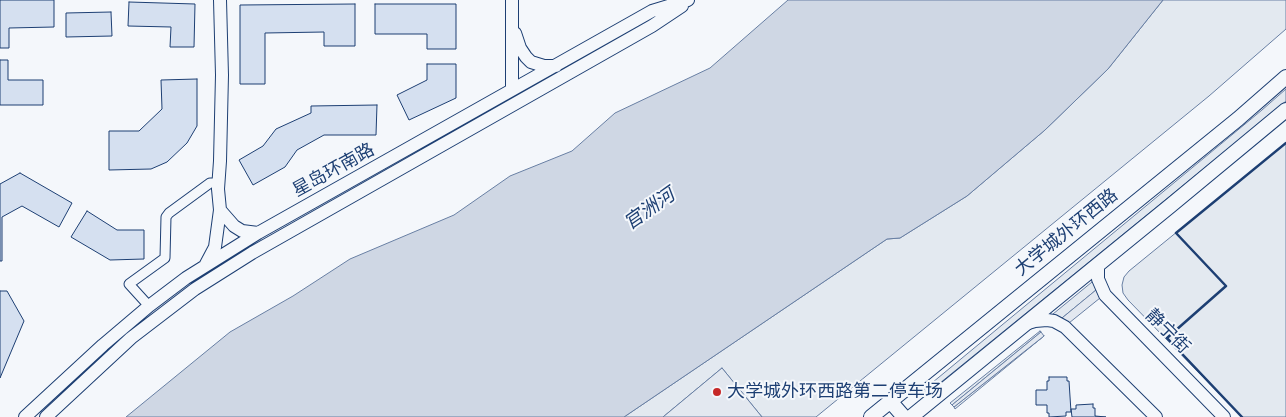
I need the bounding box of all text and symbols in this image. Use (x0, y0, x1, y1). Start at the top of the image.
street label: 星岛环南路 (289, 140, 379, 202)
water label: 官洲河 (620, 184, 680, 236)
street label: 大学城外环西路 (1011, 185, 1123, 281)
street label: 静宁街 (1140, 305, 1194, 359)
place label: 大学城外环西路第二停车场 (727, 381, 943, 403)
marker: 大学城外环西路第二停车场 (711, 386, 723, 398)

